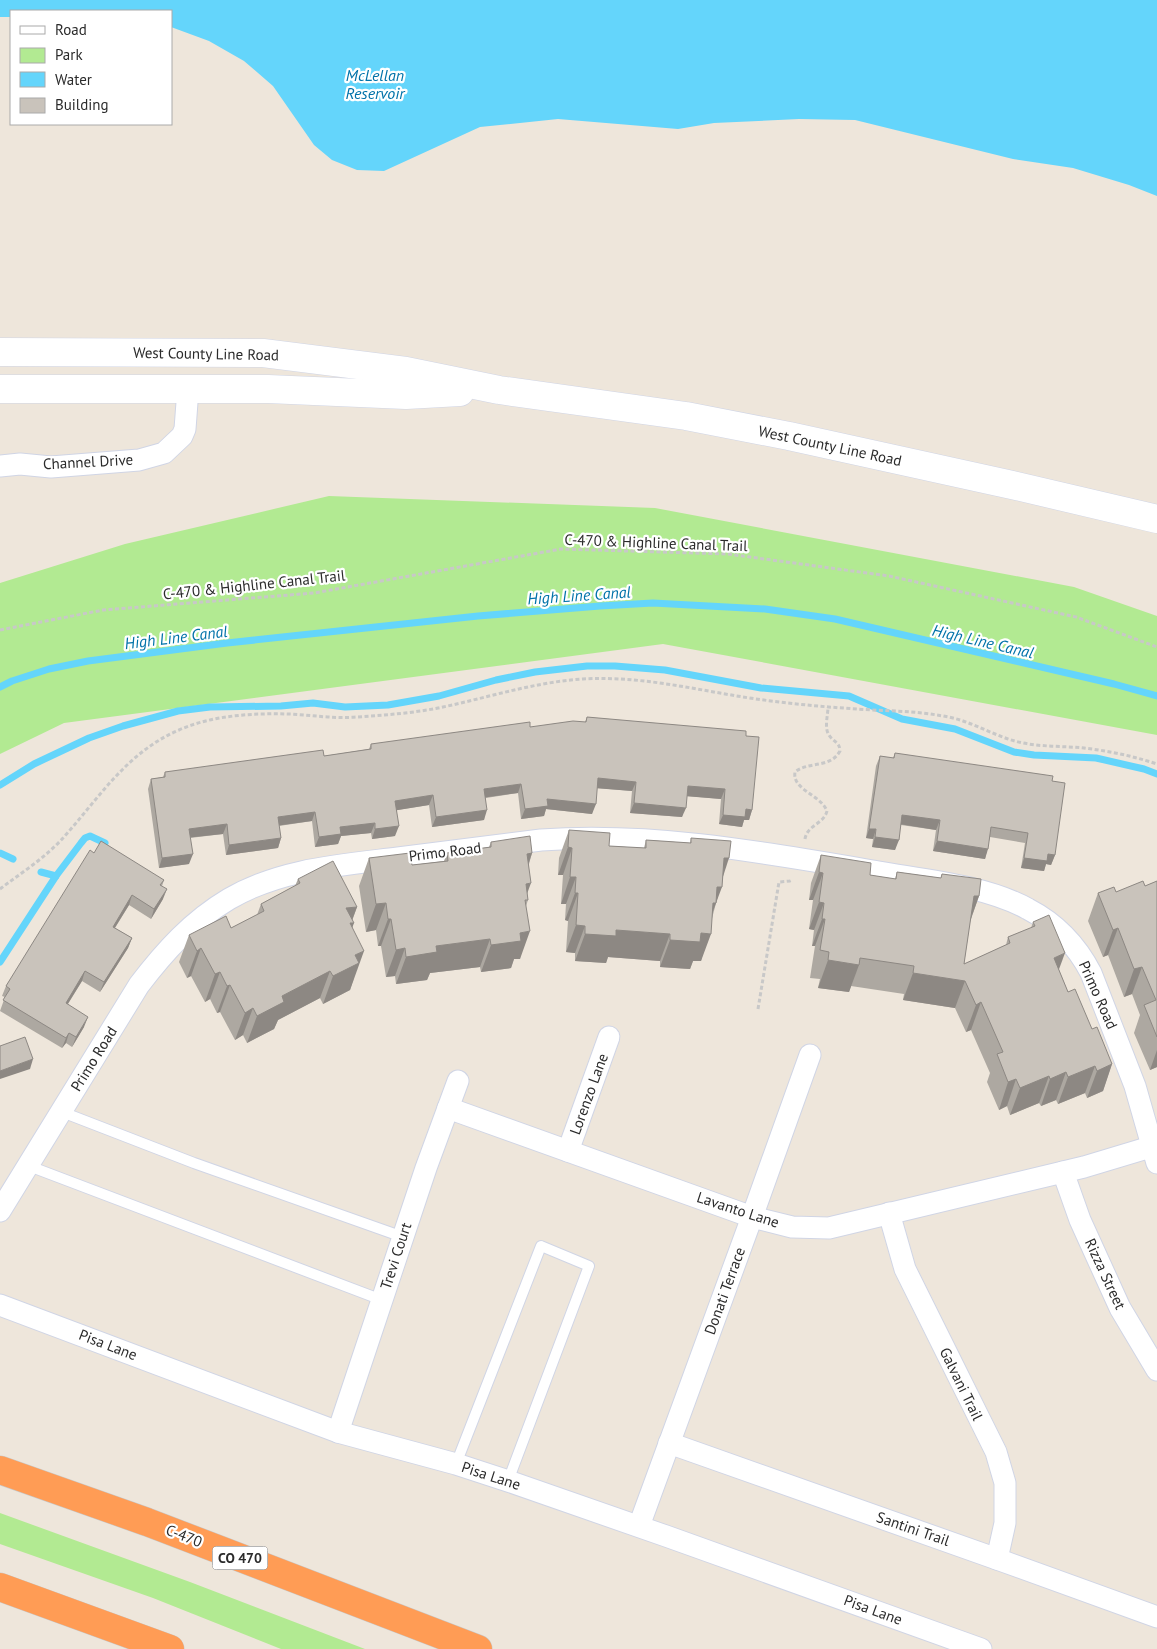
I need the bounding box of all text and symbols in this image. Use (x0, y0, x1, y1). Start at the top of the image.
legend (10, 10, 172, 125)
text: Road (55, 20, 87, 39)
text: Park (55, 45, 83, 64)
water label: McLellan Reservoir (345, 65, 406, 103)
text: Water (55, 70, 92, 89)
text: Building (55, 95, 109, 114)
street label: West County Line Road (133, 343, 279, 364)
street label: West County Line Road (757, 421, 904, 470)
street label: Channel Drive (42, 450, 134, 473)
street label: C-470 & Highline Canal Trail (564, 530, 748, 555)
street label: C-470 & Highline Canal Trail (162, 565, 347, 604)
water label: High Line Canal (527, 581, 632, 609)
water label: High Line Canal (930, 620, 1036, 663)
water label: High Line Canal (123, 621, 229, 653)
street label: Primo Road (408, 838, 482, 865)
street label: Primo Road (1075, 958, 1122, 1032)
street label: Primo Road (66, 1023, 121, 1095)
street label: Lorenzo Lane (565, 1051, 612, 1137)
street label: Lavanto Lane (695, 1187, 782, 1232)
street label: Trevi Court (376, 1220, 415, 1292)
street label: Rizza Street (1081, 1235, 1130, 1312)
street label: Donati Terrace (700, 1244, 749, 1337)
street label: Pisa Lane (76, 1325, 140, 1364)
street label: Galvani Trail (936, 1344, 988, 1424)
street label: Pisa Lane (459, 1457, 523, 1494)
street label: Santini Trail (874, 1507, 953, 1550)
street label: C-470 (163, 1520, 205, 1551)
road number: CO 470 (212, 1546, 268, 1570)
street label: Pisa Lane (841, 1590, 905, 1629)

